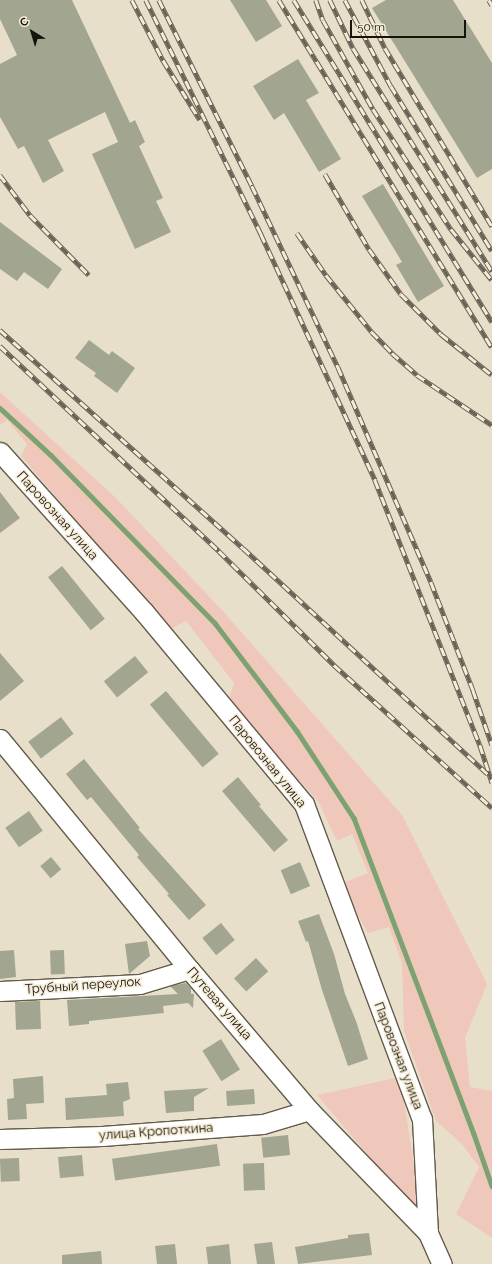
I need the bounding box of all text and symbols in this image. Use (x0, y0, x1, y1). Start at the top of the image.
north arrow (12, 12, 52, 52)
scale bar (352, 12, 468, 38)
text: С (17, 15, 31, 30)
text: 50 m (357, 20, 385, 34)
street label: Паровозная улица (13, 468, 101, 564)
street label: Паровозная улица (225, 713, 309, 811)
street label: Путевая улица (183, 965, 255, 1043)
street label: Трубный переулок (24, 974, 142, 998)
street label: Паровозная улица (370, 1000, 426, 1112)
street label: улица Кропоткина (98, 1120, 214, 1144)

